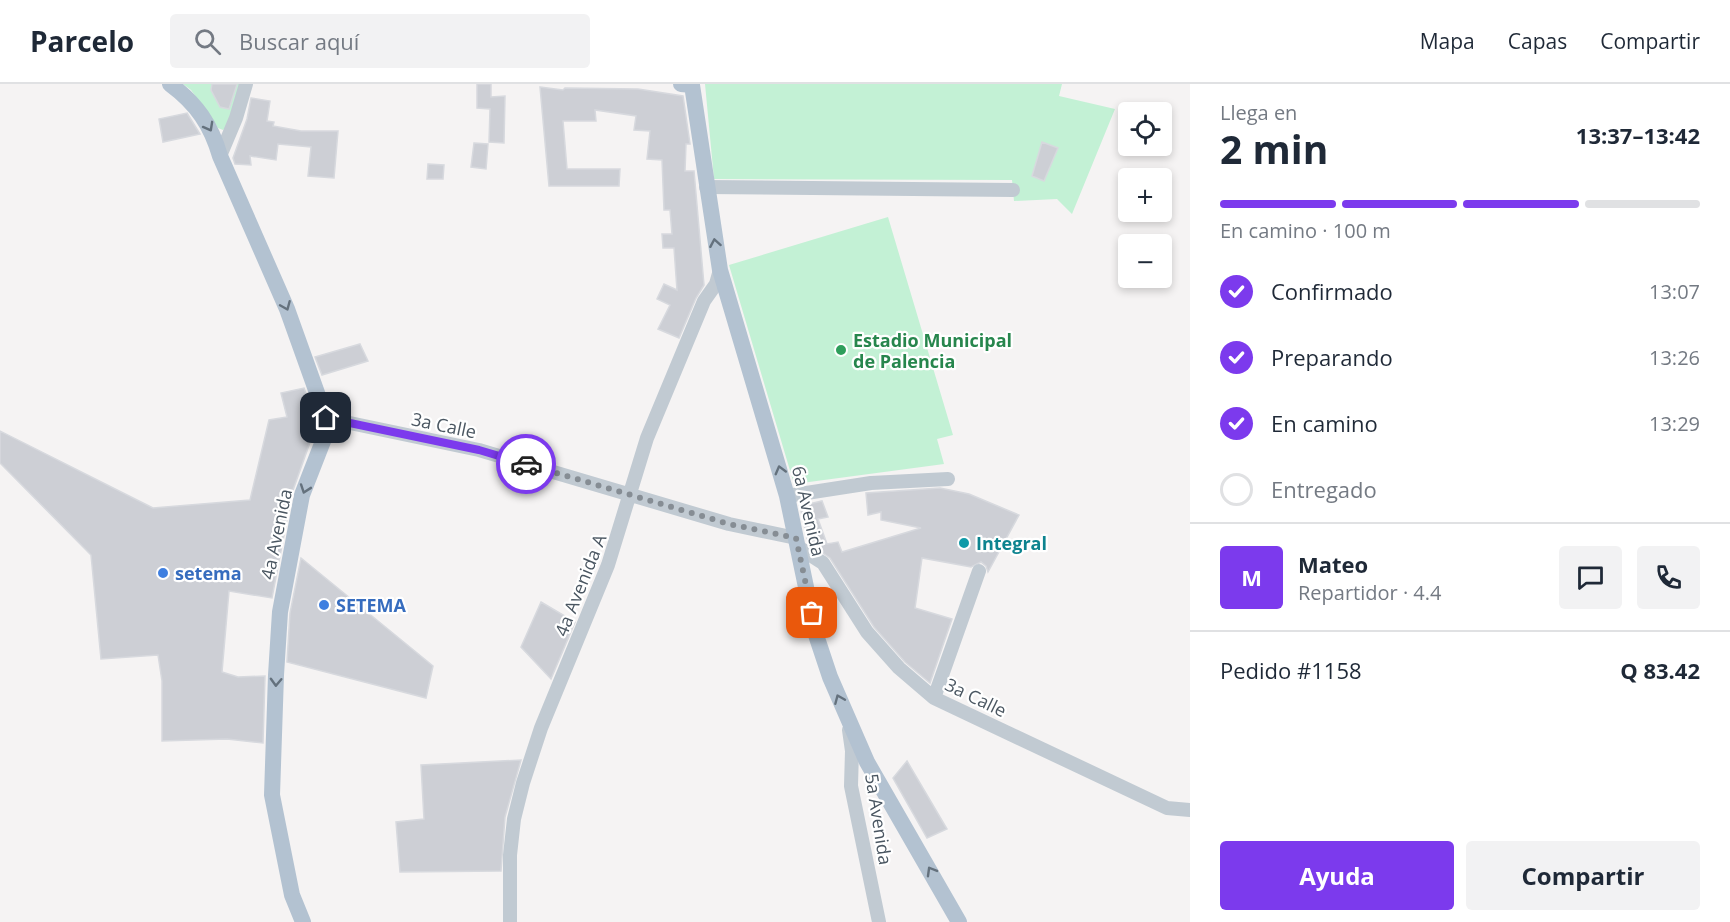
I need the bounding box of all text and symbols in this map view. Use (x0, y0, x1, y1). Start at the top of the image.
search box (170, 14, 590, 68)
text: Parcelo (30, 22, 134, 60)
icon: search (191, 25, 224, 58)
text: Buscar aquí (239, 26, 359, 56)
text: Mapa (1420, 27, 1475, 55)
text: Capas (1508, 27, 1567, 55)
text: Compartir (1600, 27, 1700, 55)
text: Llega en (1220, 99, 1297, 126)
map controls (1118, 102, 1172, 288)
button: locate (1118, 102, 1172, 156)
text: 13:37–13:42 (1576, 120, 1700, 150)
one-way arrow (202, 121, 213, 131)
text: 2 min (1220, 122, 1328, 175)
button: + (1118, 168, 1172, 222)
text: En camino · 100 m (1220, 217, 1391, 244)
button: − (1118, 234, 1172, 288)
one-way arrow (709, 238, 722, 248)
icon: check (1220, 275, 1253, 308)
text: Confirmado (1271, 276, 1393, 306)
text: 13:07 (1649, 278, 1700, 305)
one-way arrow (279, 299, 291, 310)
place label: Estadio Municipal de Palencia (853, 328, 1012, 373)
icon: check (1220, 341, 1253, 374)
text: Preparando (1271, 342, 1393, 372)
marker: Estadio Municipal de Palencia (834, 343, 848, 357)
text: 13:26 (1649, 344, 1700, 371)
pin (300, 392, 351, 443)
icon: home (309, 401, 342, 434)
street label: 3a Calle (409, 406, 479, 444)
icon: check (1220, 407, 1253, 440)
text: En camino (1271, 408, 1378, 438)
text: 13:29 (1649, 410, 1700, 437)
courier (496, 434, 556, 494)
icon: car (510, 448, 543, 481)
street label: 6a Avenida (787, 463, 831, 559)
one-way arrow (775, 466, 787, 476)
text: Entregado (1271, 474, 1377, 504)
one-way arrow (299, 484, 312, 494)
street label: 4a Avenida (255, 486, 297, 582)
street label: 4a Avenida A (549, 530, 612, 640)
place label: Integral (976, 531, 1047, 555)
marker: Integral (957, 536, 971, 550)
button: chat (1559, 546, 1622, 609)
button: phone (1637, 546, 1700, 609)
text: Mateo (1298, 549, 1368, 579)
place label: setema (175, 561, 242, 585)
text: M (1241, 562, 1262, 592)
marker: setema (156, 566, 170, 580)
text: Repartidor · 4.4 (1298, 579, 1442, 606)
pin (786, 587, 837, 638)
place label: SETEMA (336, 593, 406, 617)
icon: bag (795, 596, 828, 629)
marker: SETEMA (317, 598, 331, 612)
text: Pedido #1158 (1220, 655, 1362, 685)
text: Q 83.42 (1620, 655, 1700, 685)
street label: 3a Calle (941, 672, 1011, 722)
one-way arrow (270, 677, 283, 686)
one-way arrow (834, 695, 846, 706)
street label: 5a Avenida (860, 772, 898, 866)
button: Ayuda (1220, 841, 1454, 910)
button: Compartir (1466, 841, 1700, 910)
one-way arrow (926, 867, 938, 877)

